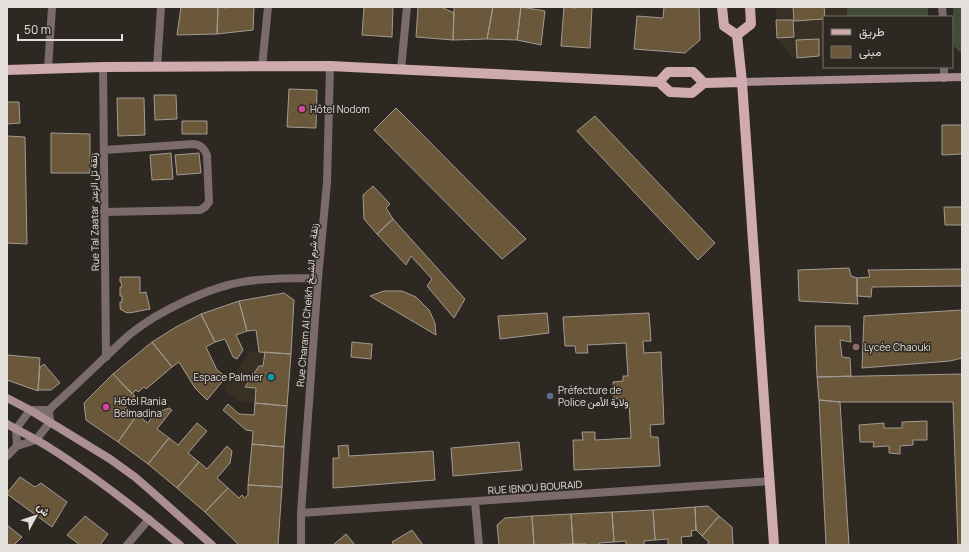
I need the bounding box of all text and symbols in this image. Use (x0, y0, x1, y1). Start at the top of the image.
scale bar (18, 16, 122, 42)
legend (823, 16, 953, 68)
text: 50 m (24, 21, 51, 38)
text: طريق (859, 23, 885, 40)
text: مبنى (859, 43, 881, 60)
place label: Hôtel Nodom (310, 102, 370, 116)
marker: Hôtel Nodom (297, 104, 307, 114)
street label: Rue Tal Zaatar زنقة تل الزعتر (86, 153, 102, 271)
street label: Rue Charam Al Cheikh زنقة شرم الشيخ (293, 223, 321, 387)
place label: Lycée Chaouki (864, 340, 931, 354)
marker: Lycée Chaouki (851, 342, 861, 352)
place label: Espace Palmier (193, 370, 263, 384)
marker: Espace Palmier (266, 372, 276, 382)
place label: Préfecture de Police ولاية الأمن (558, 383, 629, 409)
marker: Préfecture de Police ولاية الأمن (545, 391, 555, 401)
place label: Hôtel Rania Belmadina (114, 394, 166, 420)
marker: Hôtel Rania Belmadina (101, 402, 111, 412)
street label: RUE IBNOU BOURAID (487, 477, 583, 497)
north arrow (16, 496, 56, 536)
text: ش (34, 499, 54, 519)

